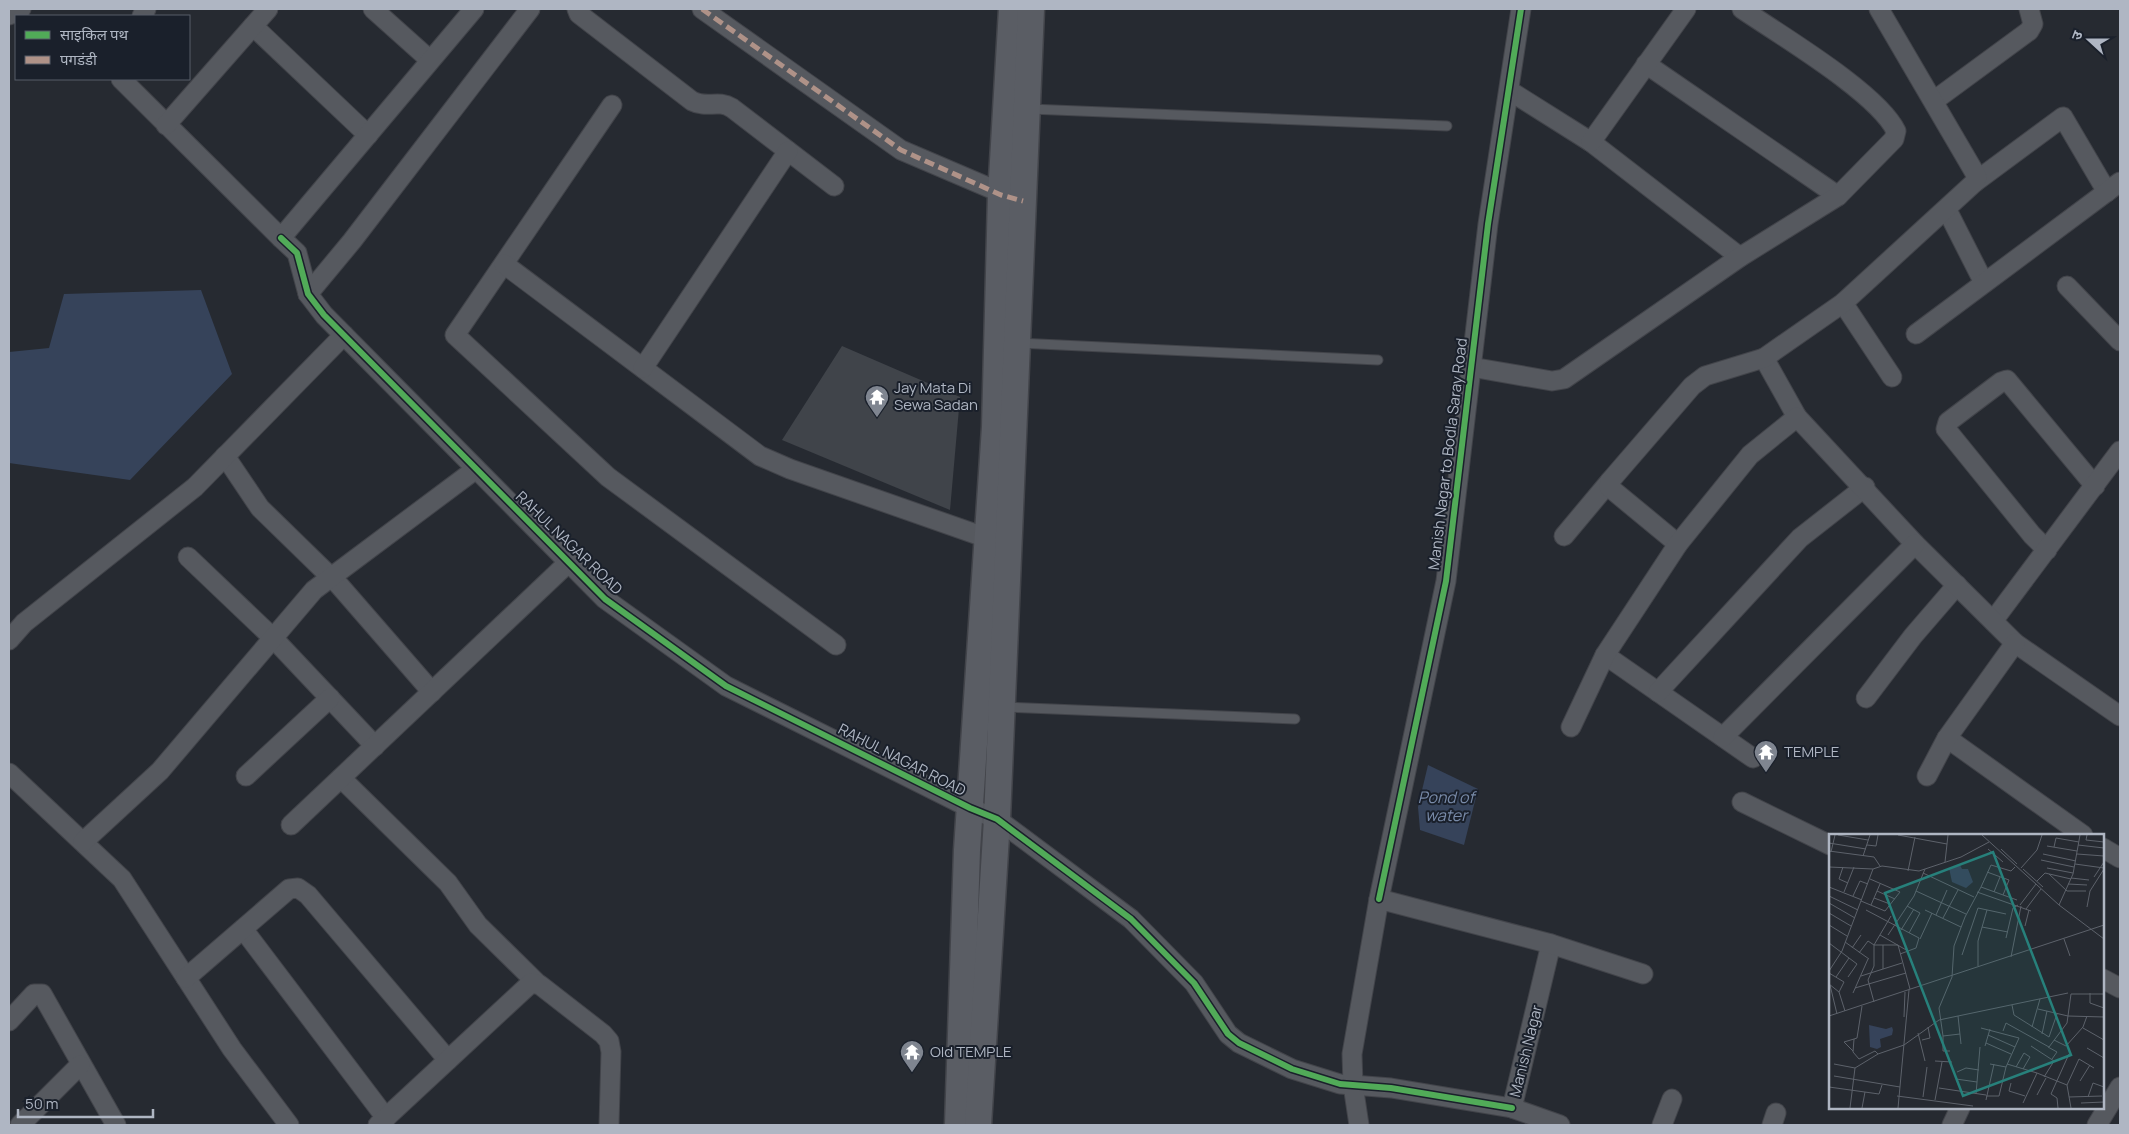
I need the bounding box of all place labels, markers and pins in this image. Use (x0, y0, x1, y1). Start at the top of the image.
place label: Jay Mata Di Sewa Sadan (894, 377, 978, 415)
temple icon: Jay Mata Di Sewa Sadan (864, 384, 890, 418)
temple icon: TEMPLE (1753, 739, 1779, 773)
place label: TEMPLE (1784, 741, 1839, 762)
temple icon: Old TEMPLE (899, 1039, 925, 1073)
place label: Old TEMPLE (930, 1041, 1012, 1062)

